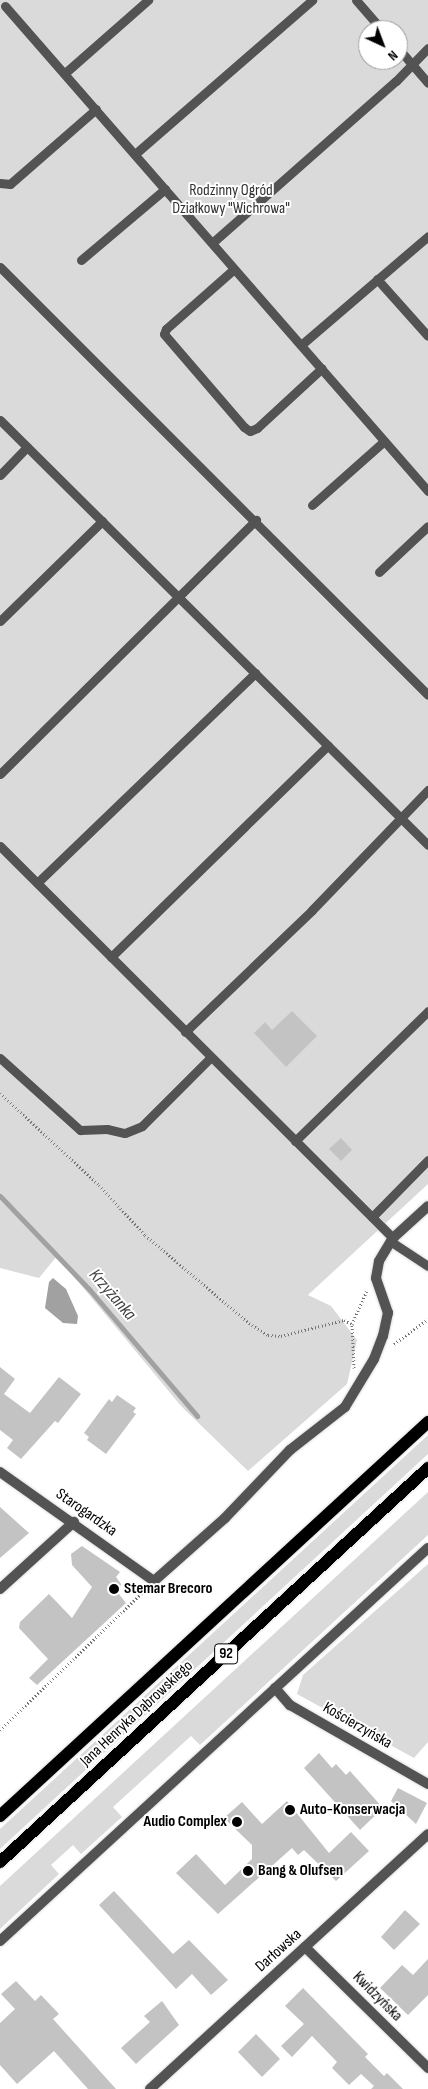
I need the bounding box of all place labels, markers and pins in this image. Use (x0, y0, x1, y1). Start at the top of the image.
place label: Stemar Brecoro (124, 1579, 213, 1599)
marker: Stemar Brecoro (108, 1583, 120, 1595)
place label: Auto-Konserwacja (300, 1800, 405, 1820)
marker: Auto-Konserwacja (284, 1804, 296, 1816)
place label: Audio Complex (144, 1812, 227, 1832)
marker: Audio Complex (231, 1816, 243, 1828)
place label: Bang & Olufsen (258, 1861, 343, 1881)
marker: Bang & Olufsen (242, 1865, 254, 1877)

